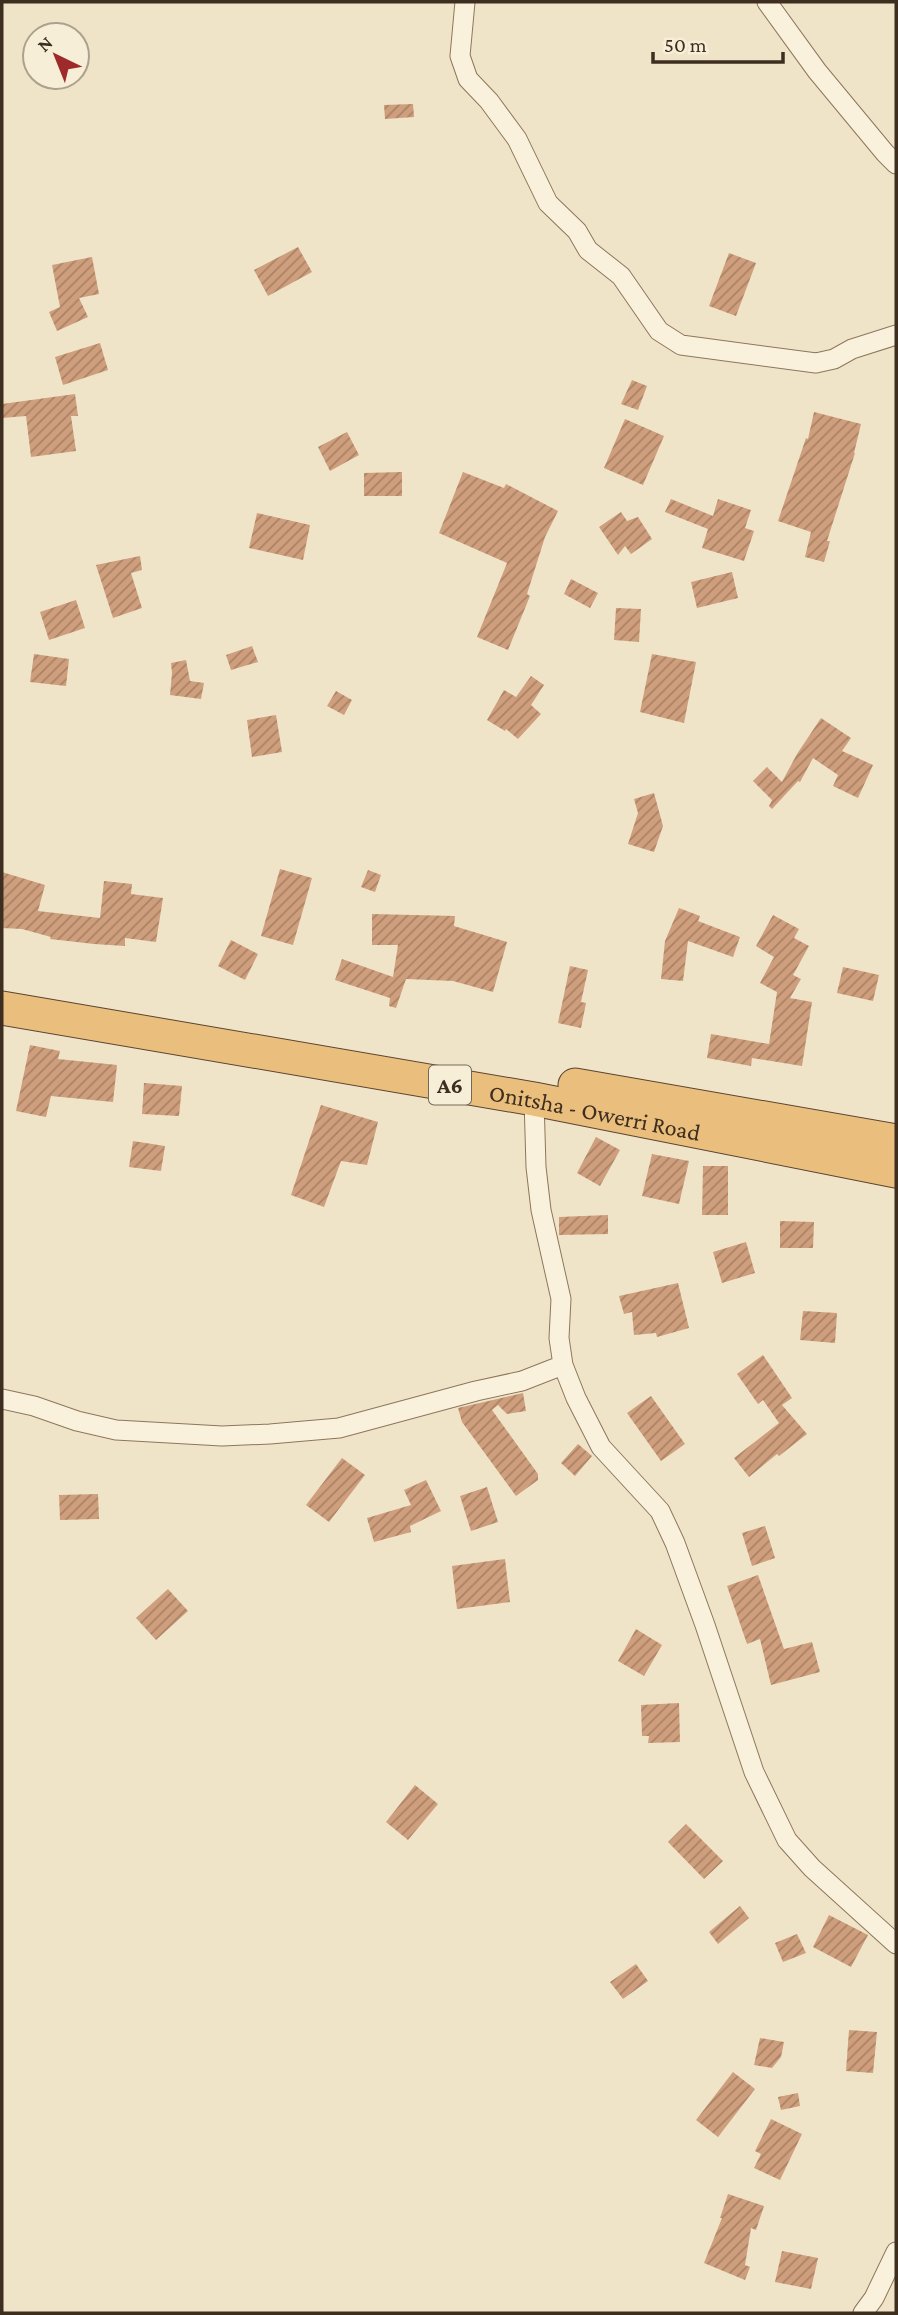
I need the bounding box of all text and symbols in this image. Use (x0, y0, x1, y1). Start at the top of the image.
north arrow (21, 21, 91, 91)
scale bar (653, 21, 782, 65)
text: N (33, 32, 57, 56)
text: 50 m (664, 33, 707, 57)
road number: A6 (429, 1066, 471, 1104)
street label: Onitsha - Owerri Road (487, 1078, 703, 1145)

